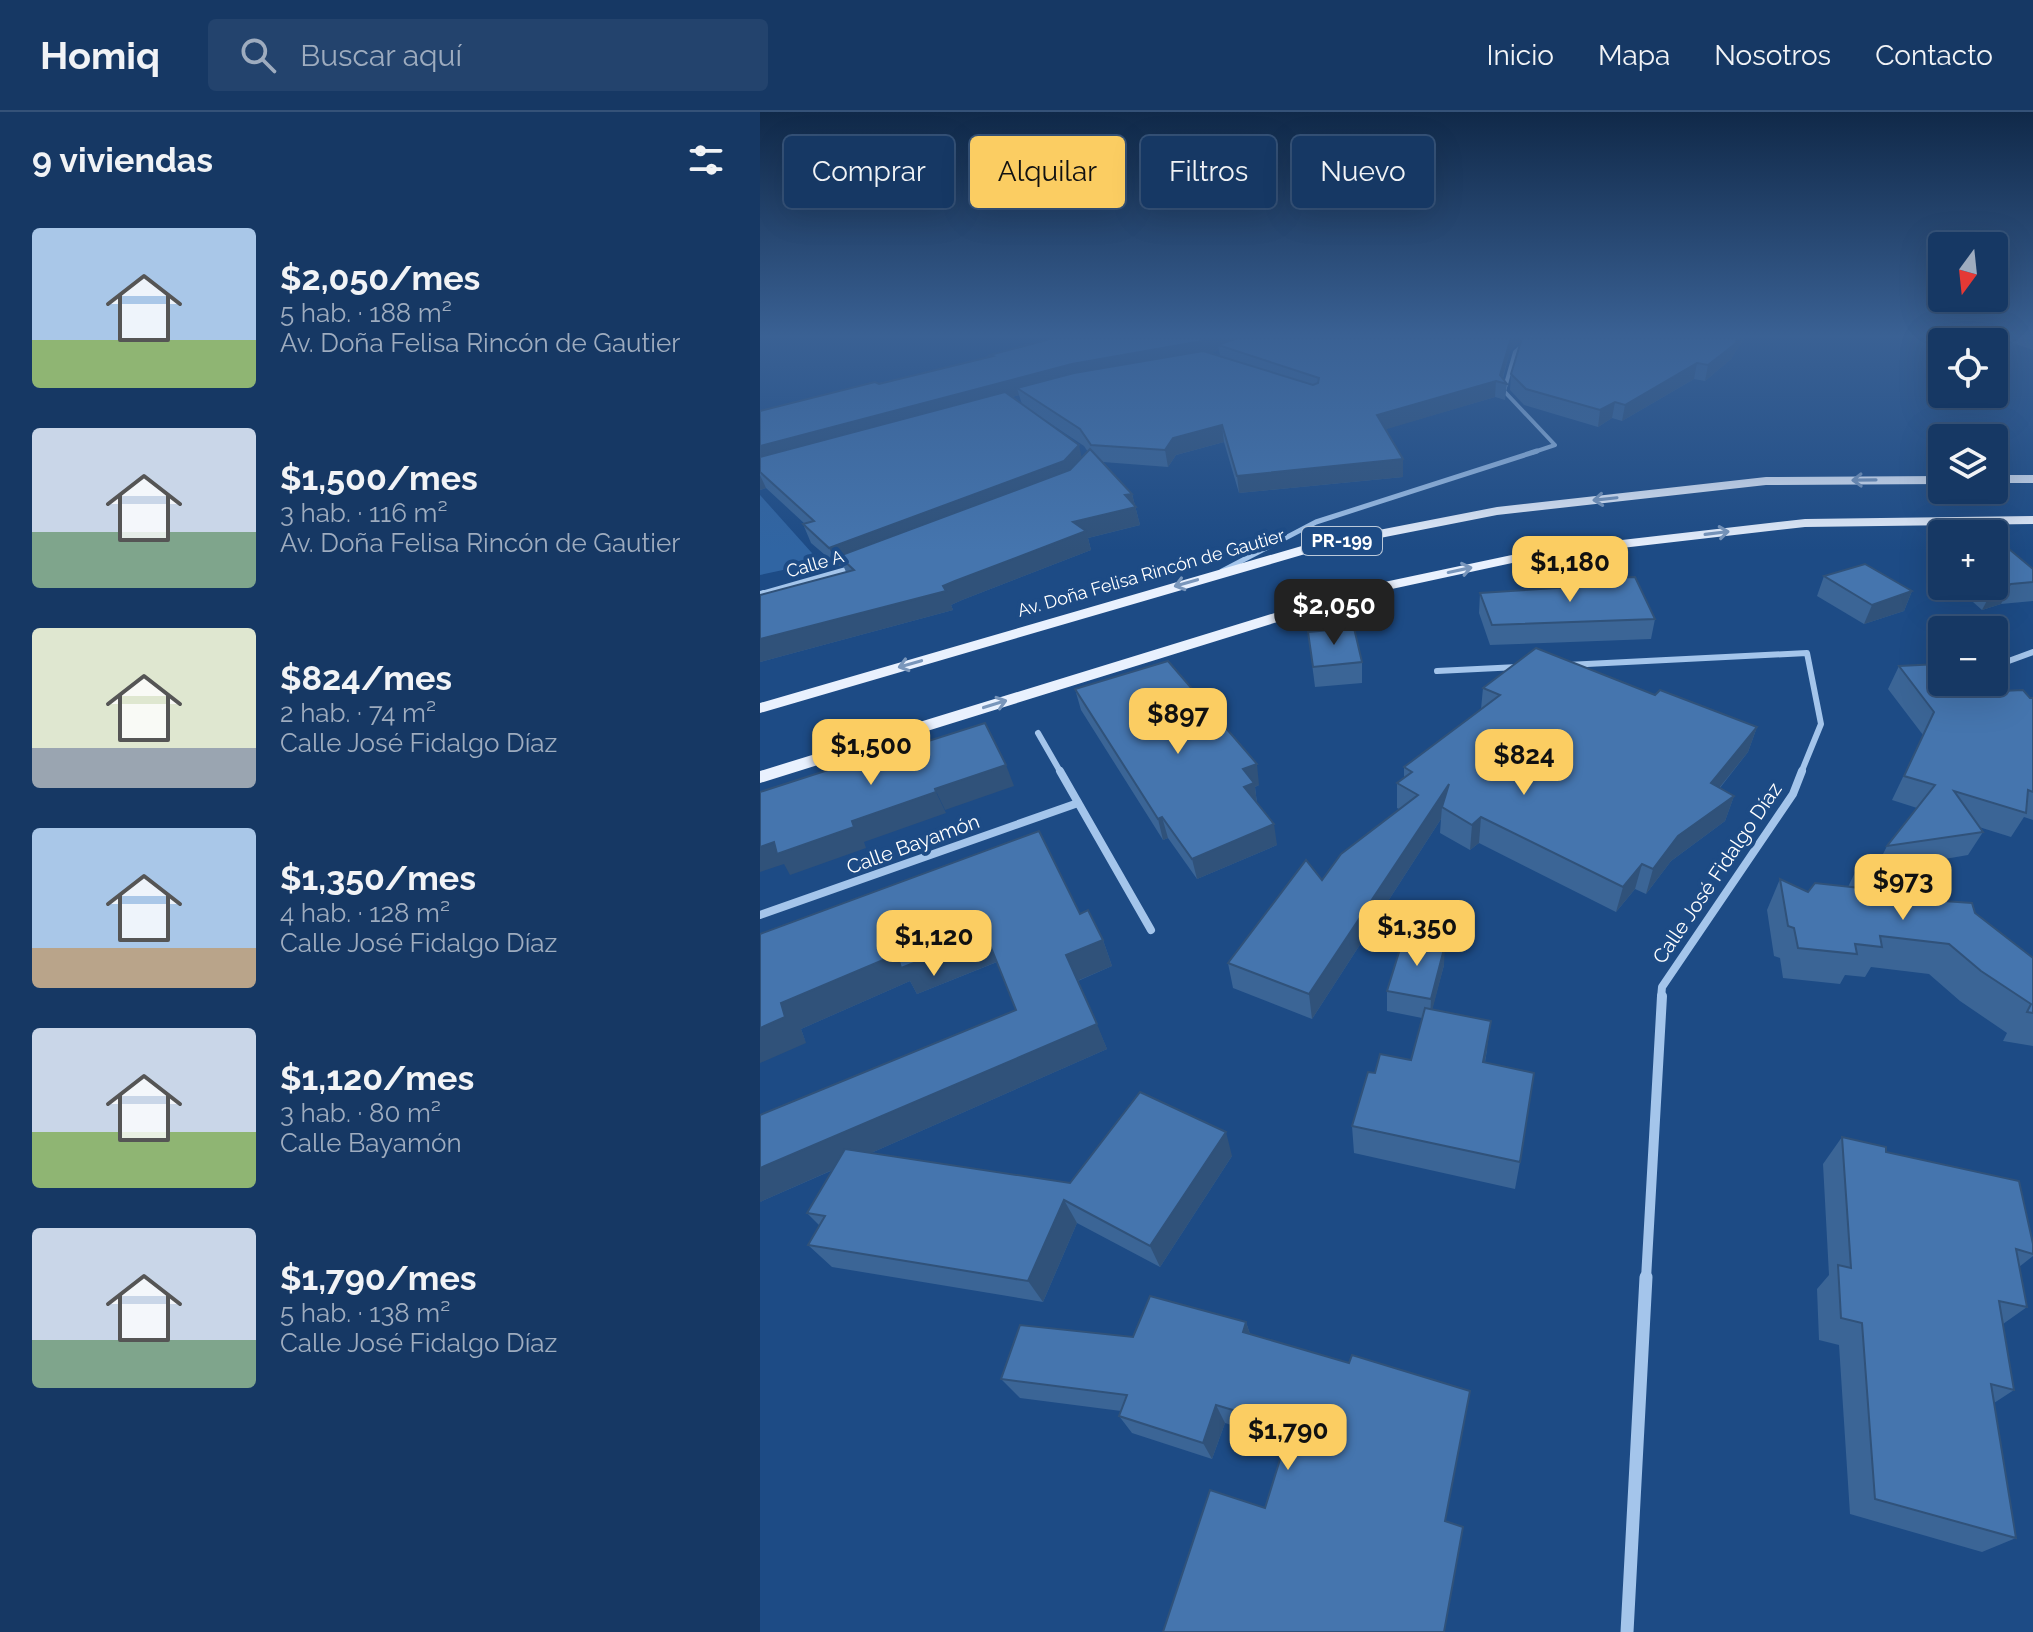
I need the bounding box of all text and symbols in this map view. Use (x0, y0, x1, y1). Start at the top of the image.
search box (208, 19, 768, 91)
text: Homiq (40, 33, 160, 78)
icon: search (236, 33, 280, 77)
text: Buscar aquí (300, 38, 462, 73)
text: Inicio (1486, 39, 1554, 72)
text: Mapa (1598, 39, 1670, 72)
text: Nosotros (1714, 39, 1831, 72)
text: Contacto (1875, 39, 1993, 72)
chip: Comprar (784, 136, 954, 208)
chip: Alquilar (970, 136, 1125, 208)
chip: Filtros (1141, 136, 1276, 208)
chip: Nuevo (1292, 136, 1434, 208)
icon: filters (684, 138, 728, 182)
text: 9 viviendas (32, 140, 213, 180)
north arrow (1928, 232, 2008, 312)
map controls (1928, 232, 2008, 696)
text: $2,050/mes (280, 258, 480, 298)
icon: home (96, 260, 192, 356)
text: 5 hab. · 188 m² (280, 298, 452, 328)
text: Av. Doña Felisa Rincón de Gautier (280, 328, 680, 358)
button: locate (1928, 328, 2008, 408)
button: layers (1928, 424, 2008, 504)
text: $1,500/mes (280, 458, 478, 498)
icon: home (96, 460, 192, 556)
one-way arrow (1851, 473, 1878, 488)
one-way arrow (1592, 491, 1619, 506)
text: 3 hab. · 116 m² (280, 498, 448, 528)
button: + (1928, 520, 2008, 600)
street label: Av. Doña Felisa Rincón de Gautier (1015, 524, 1288, 621)
one-way arrow (1703, 525, 1730, 540)
road number: PR-199 (1302, 527, 1382, 555)
text: Av. Doña Felisa Rincón de Gautier (280, 528, 680, 558)
pin: $1,180 (1505, 536, 1635, 604)
street label: Calle A (784, 545, 846, 582)
text: $1,180 (1530, 547, 1610, 577)
one-way arrow (1446, 562, 1472, 577)
one-way arrow (1174, 576, 1200, 591)
pin: $2,050 (1269, 579, 1399, 647)
text: $2,050 (1292, 590, 1376, 620)
button: − (1928, 616, 2008, 696)
one-way arrow (897, 657, 923, 672)
text: $824/mes (280, 658, 452, 698)
icon: home (96, 660, 192, 756)
pin: $897 (1131, 688, 1225, 756)
one-way arrow (982, 696, 1007, 711)
text: 2 hab. · 74 m² (280, 698, 436, 728)
text: $897 (1147, 699, 1209, 729)
pin: $1,500 (806, 719, 936, 787)
text: Calle José Fidalgo Díaz (280, 728, 557, 758)
pin: $824 (1477, 729, 1571, 797)
text: $1,500 (830, 730, 912, 760)
text: $824 (1493, 740, 1555, 770)
street label: Calle José Fidalgo Díaz (1647, 778, 1787, 968)
street label: Calle Bayamón (843, 809, 983, 879)
pin: $973 (1856, 854, 1950, 922)
text: $1,350/mes (280, 858, 476, 898)
icon: home (96, 860, 192, 956)
text: $973 (1873, 865, 1933, 895)
text: 4 hab. · 128 m² (280, 898, 450, 928)
pin: $1,350 (1352, 900, 1482, 968)
pin: $1,120 (869, 910, 999, 978)
text: $1,350 (1377, 911, 1457, 941)
text: $1,120 (895, 921, 973, 951)
text: Calle José Fidalgo Díaz (280, 928, 557, 958)
text: $1,120/mes (280, 1058, 474, 1098)
icon: home (96, 1060, 192, 1156)
text: 3 hab. · 80 m² (280, 1098, 441, 1128)
text: Calle Bayamón (280, 1128, 462, 1158)
text: $1,790/mes (280, 1258, 477, 1298)
icon: home (96, 1260, 192, 1356)
text: 5 hab. · 138 m² (280, 1298, 450, 1328)
text: Calle José Fidalgo Díaz (280, 1328, 557, 1358)
pin: $1,790 (1223, 1404, 1353, 1472)
text: $1,790 (1248, 1415, 1328, 1445)

